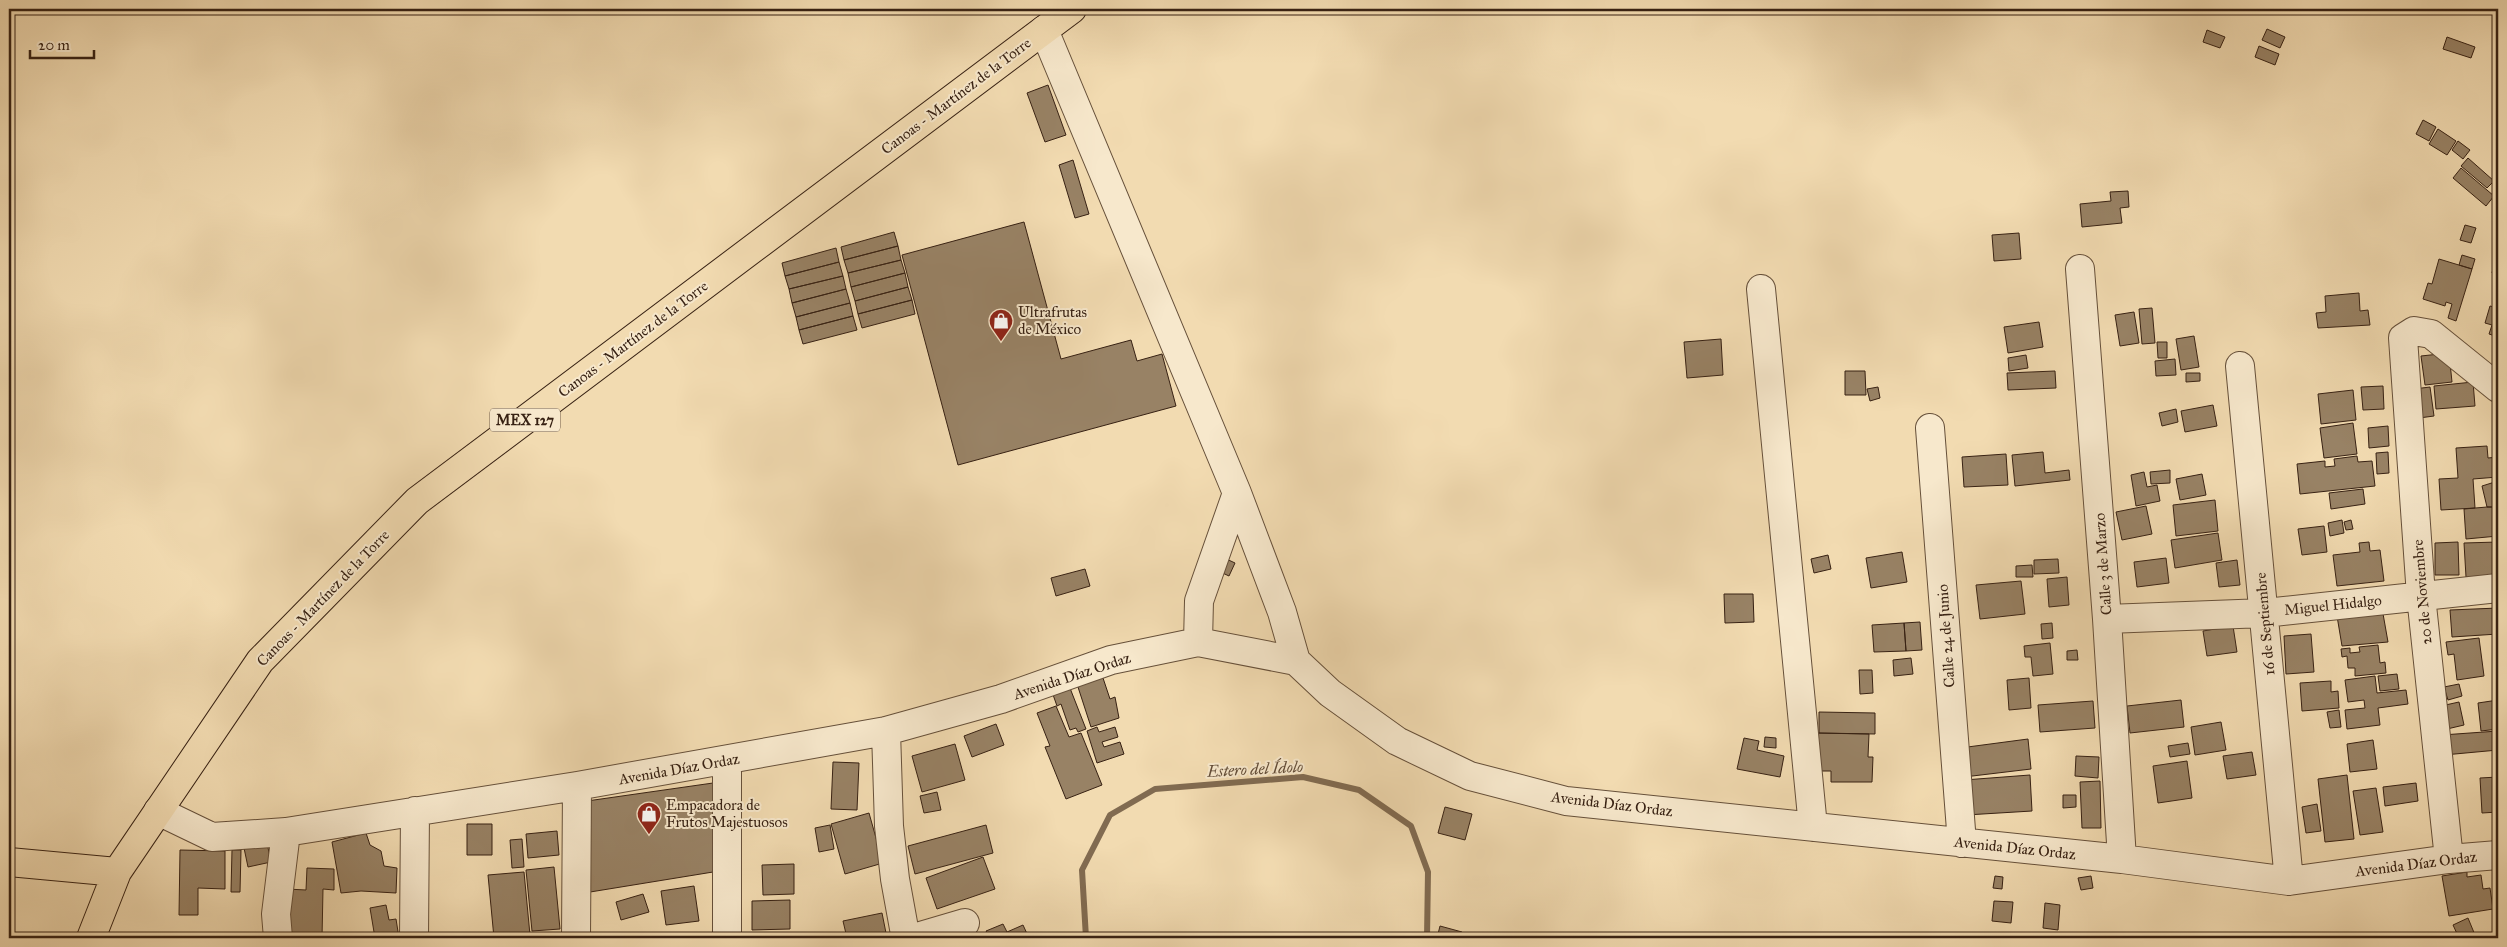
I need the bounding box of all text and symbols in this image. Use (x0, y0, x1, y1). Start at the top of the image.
scale bar (30, 28, 94, 60)
street label: Canoas - Martínez de la Torre (878, 34, 1034, 158)
text: 20 m (38, 36, 70, 54)
street label: Canoas - Martínez de la Torre (555, 277, 711, 401)
place label: Ultrafrutas de México (1018, 303, 1087, 338)
shop icon: Ultrafrutas de México (988, 308, 1014, 342)
road number: MEX 127 (490, 408, 560, 432)
street label: Calle 3 de Marzo (2090, 512, 2116, 616)
street label: Canoas - Martínez de la Torre (253, 526, 393, 670)
street label: 20 de Noviembre (2408, 539, 2436, 645)
street label: 16 de Septiembre (2252, 572, 2278, 676)
street label: Calle 24 de Junio (1933, 583, 1960, 688)
street label: Miguel Hidalgo (2283, 591, 2383, 619)
street label: Avenida Díaz Ordaz (1010, 649, 1133, 704)
street label: Avenida Díaz Ordaz (616, 750, 741, 789)
water label: Estero del Ídolo (1205, 756, 1304, 781)
street label: Avenida Díaz Ordaz (1549, 787, 1674, 820)
place label: Empacadora de Frutos Majestuosos (666, 796, 788, 831)
shop icon: Empacadora de Frutos Majestuosos (636, 801, 662, 835)
street label: Avenida Díaz Ordaz (1952, 833, 2077, 863)
street label: Avenida Díaz Ordaz (2353, 848, 2478, 881)

